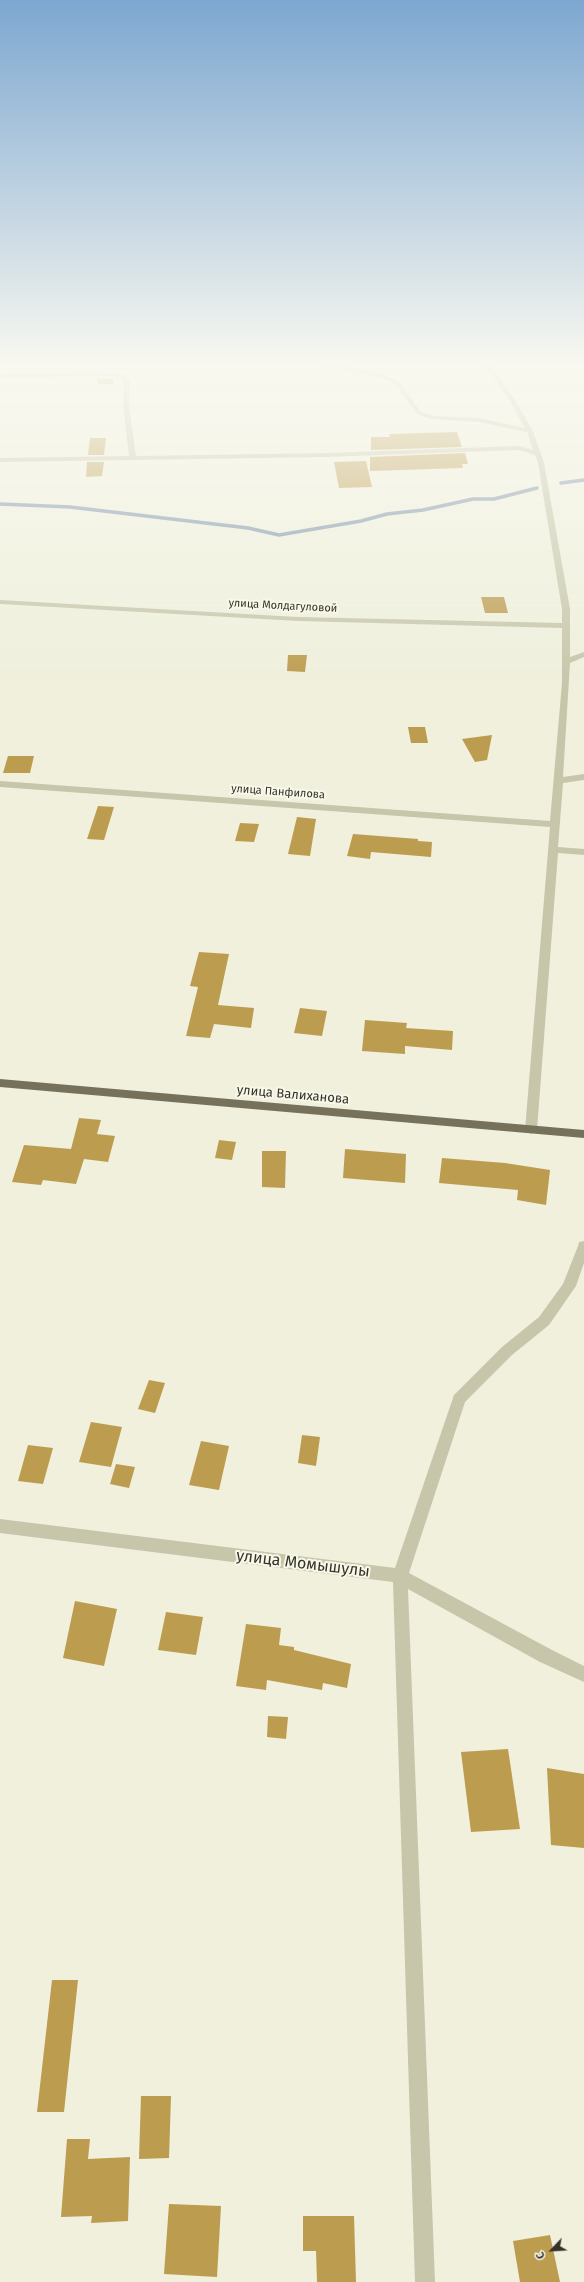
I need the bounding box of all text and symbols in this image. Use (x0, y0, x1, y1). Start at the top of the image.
street label: улица Молдагуловой (228, 597, 338, 615)
street label: улица Панфилова (231, 782, 325, 802)
street label: улица Валиханова (236, 1082, 350, 1108)
street label: улица Момышулы (235, 1546, 371, 1582)
north arrow (532, 2230, 572, 2270)
text: С (533, 2250, 548, 2261)

